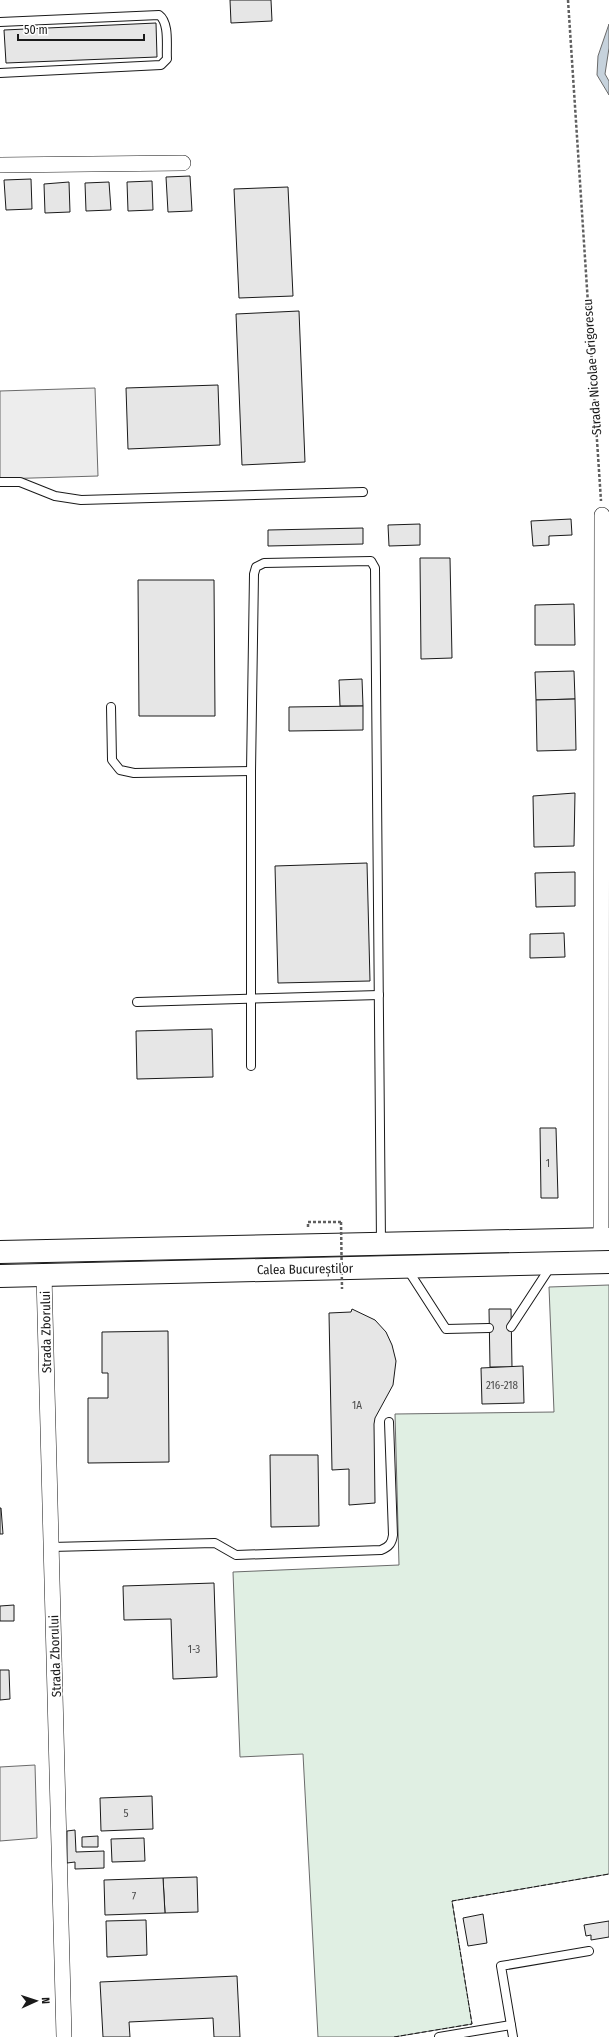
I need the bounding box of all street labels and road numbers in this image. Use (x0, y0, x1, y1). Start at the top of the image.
street label: Strada Nicolae Grigorescu (580, 298, 604, 436)
street label: Calea Bucureștilor (257, 1261, 354, 1278)
street label: Strada Zborului (38, 1291, 54, 1373)
street label: Strada Zborului (46, 1615, 64, 1697)

